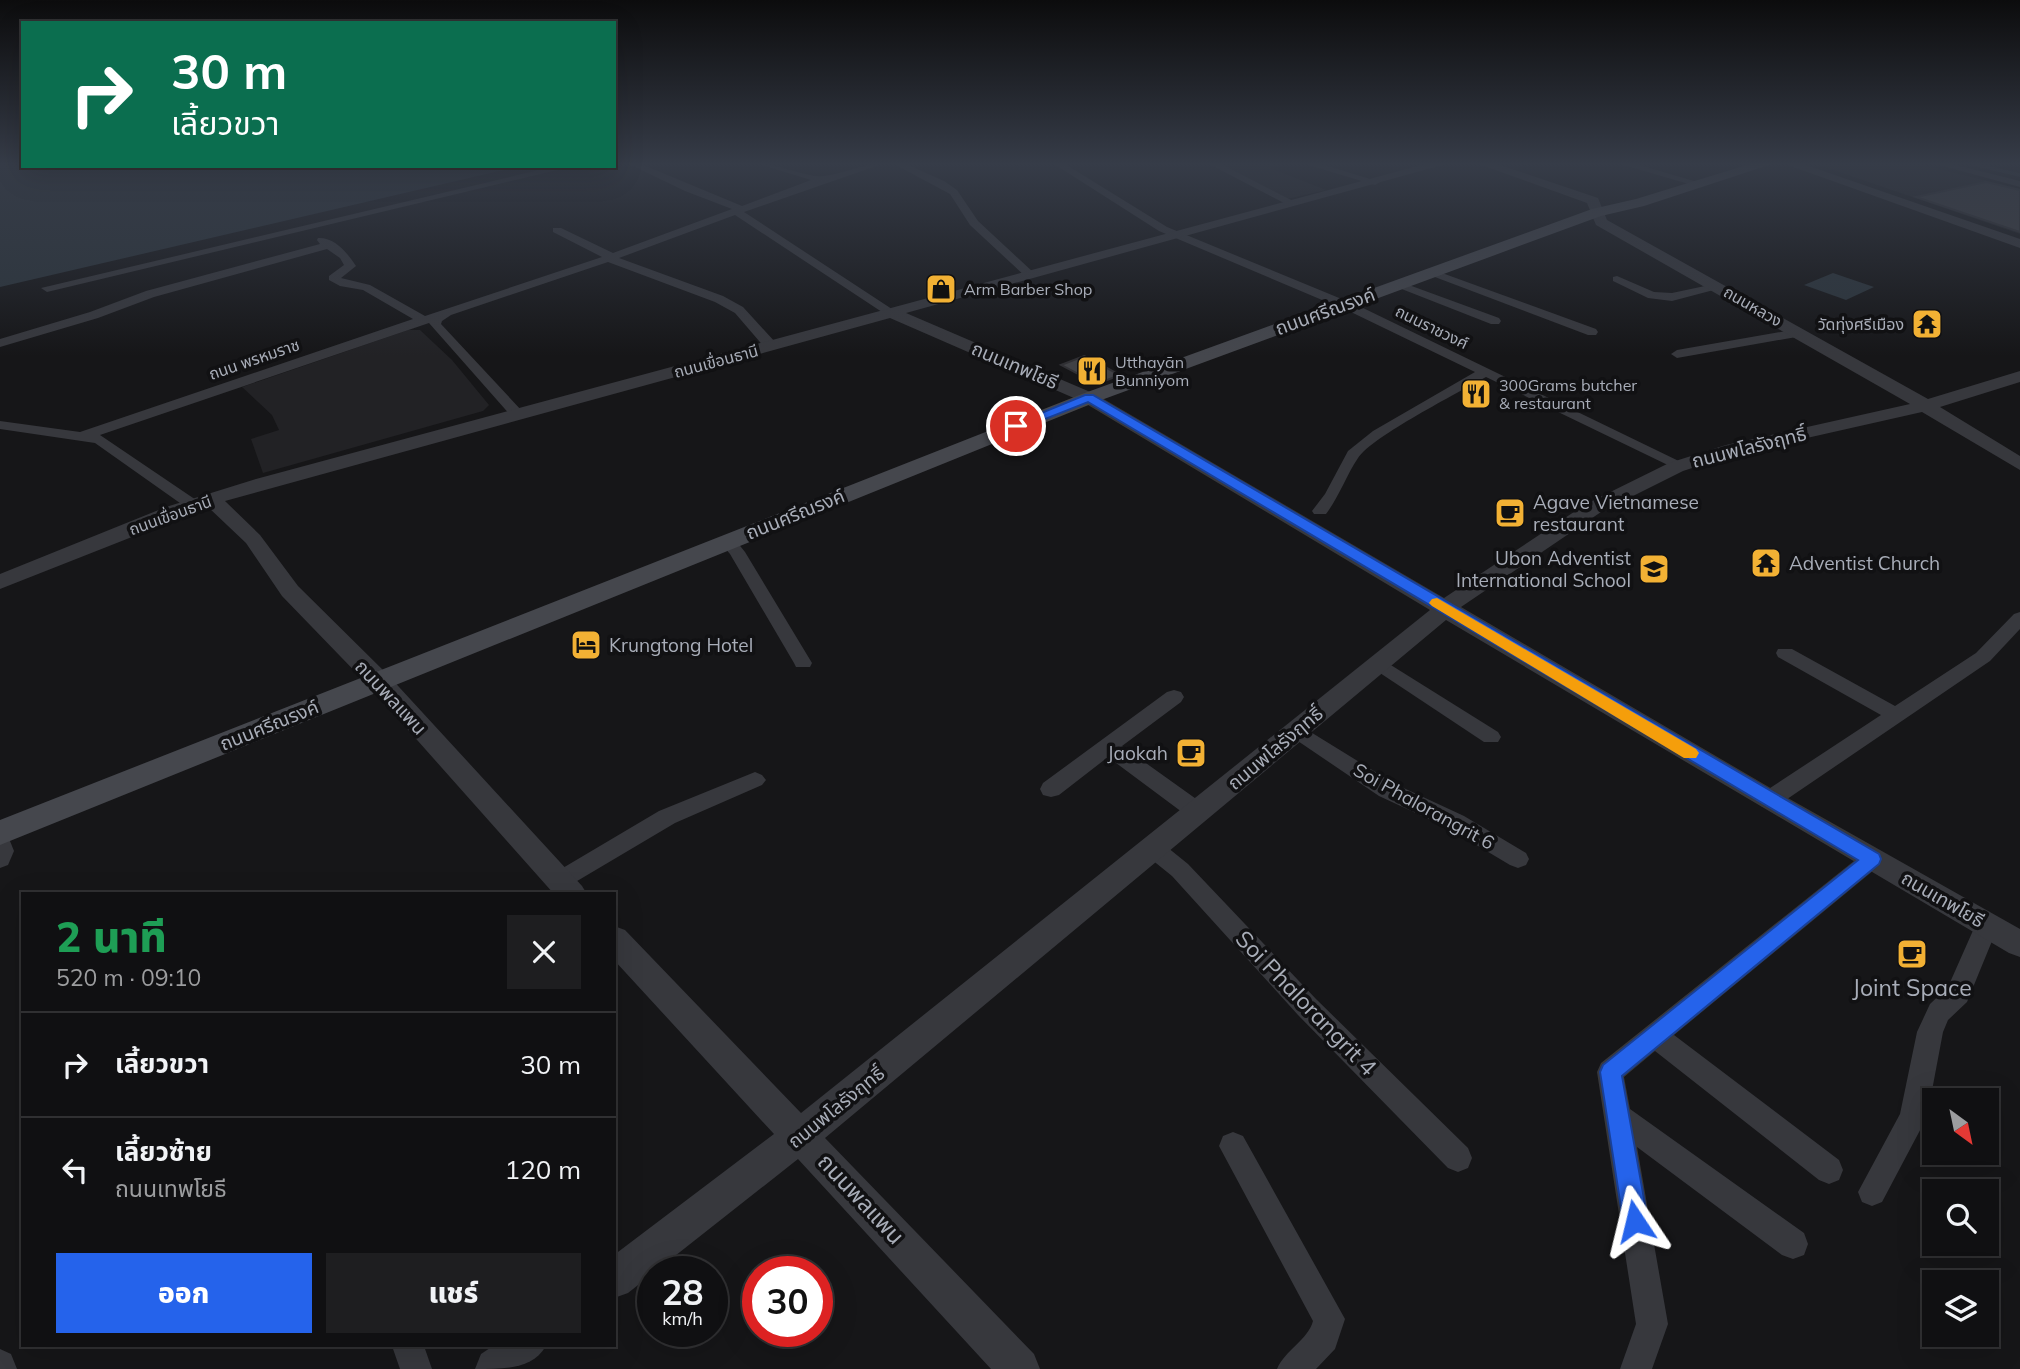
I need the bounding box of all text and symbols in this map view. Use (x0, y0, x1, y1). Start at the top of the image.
text: 30 m (171, 40, 287, 101)
icon: right (56, 49, 147, 140)
text: เลี้ยวขวา (171, 103, 279, 143)
shop icon: Arm Barber Shop (924, 272, 958, 306)
place label: Arm Barber Shop (964, 279, 1092, 299)
street label: ถนนหลวง (1720, 281, 1786, 331)
street label: ถนนศรีณรงค์ (1272, 282, 1378, 340)
street label: ถนนราชวงศ์ (1392, 301, 1472, 353)
temple icon: วัดทุ่งศรีเมือง (1910, 307, 1944, 341)
place label: วัดทุ่งศรีเมือง (1818, 314, 1904, 334)
street label: ถนน พรหมราช (206, 334, 302, 384)
street label: ถนนเทพโยธี (968, 336, 1062, 394)
street label: ถนนเขื่อนธานี (671, 339, 760, 382)
place label: Utthayān Bunniyom (1115, 352, 1189, 390)
restaurant icon: Utthayān Bunniyom (1075, 354, 1109, 388)
place label: 300Grams butcher & restaurant (1499, 375, 1637, 413)
restaurant icon: 300Grams butcher & restaurant (1459, 377, 1493, 411)
pin (986, 396, 1046, 456)
icon: arrive (997, 407, 1035, 445)
street label: ถนนพโลรังฤทธิ์ (1689, 421, 1809, 473)
street label: ถนนศรีณรงค์ (742, 483, 848, 545)
street label: ถนนเขื่อนธานี (126, 490, 214, 539)
place label: Agave Vietnamese restaurant (1533, 490, 1699, 536)
cafe icon: Agave Vietnamese restaurant (1493, 496, 1527, 530)
place label: Ubon Adventist International School (1456, 546, 1631, 592)
temple icon: Adventist Church (1749, 546, 1783, 580)
place label: Adventist Church (1789, 551, 1940, 575)
school or university icon: Ubon Adventist International School (1637, 552, 1671, 586)
hotel icon: Krungtong Hotel (569, 628, 603, 662)
place label: Krungtong Hotel (609, 633, 753, 657)
street label: ถนนพลแพน (350, 654, 432, 740)
street label: ถนนศรีณรงค์ (216, 694, 322, 756)
street label: ถนนพโลรังฤทธิ์ (1222, 701, 1328, 795)
cafe icon: Jaokah (1174, 736, 1208, 770)
place label: Jaokah (1107, 741, 1168, 765)
street label: Soi Phalorangrit 6 (1349, 757, 1499, 855)
street label: ถนนเทพโยธี (1897, 866, 1989, 932)
text: 2 นาที (56, 910, 167, 963)
button: close (507, 915, 581, 989)
street label: Soi Phalorangrit 4 (1230, 924, 1383, 1082)
cafe icon: Joint Space (1895, 937, 1929, 971)
text: 520 m · 09:10 (56, 963, 201, 992)
place label: Joint Space (1852, 973, 1972, 1002)
icon: right (56, 1046, 94, 1084)
text: เลี้ยวขวา (115, 1047, 209, 1080)
text: 30 m (520, 1048, 581, 1081)
street label: ถนนพโลรังฤทธิ์ (783, 1061, 889, 1153)
north arrow (1922, 1088, 1998, 1166)
map controls (1922, 1088, 1999, 1347)
text: เลี้ยวซ้าย (115, 1135, 212, 1168)
street label: ถนนพลแพน (812, 1147, 911, 1250)
icon: left (56, 1151, 94, 1189)
text: 120 m (505, 1153, 581, 1186)
text: ถนนเทพโยธี (115, 1174, 226, 1203)
button: search (1922, 1179, 1999, 1256)
position arrow (1598, 1184, 1672, 1258)
button: ออก (56, 1253, 312, 1333)
button: แชร์ (326, 1253, 581, 1333)
speed limit sign: 30 (742, 1256, 833, 1347)
text: 28 (661, 1270, 704, 1314)
button: layers (1922, 1270, 1999, 1347)
text: km/h (662, 1307, 703, 1330)

